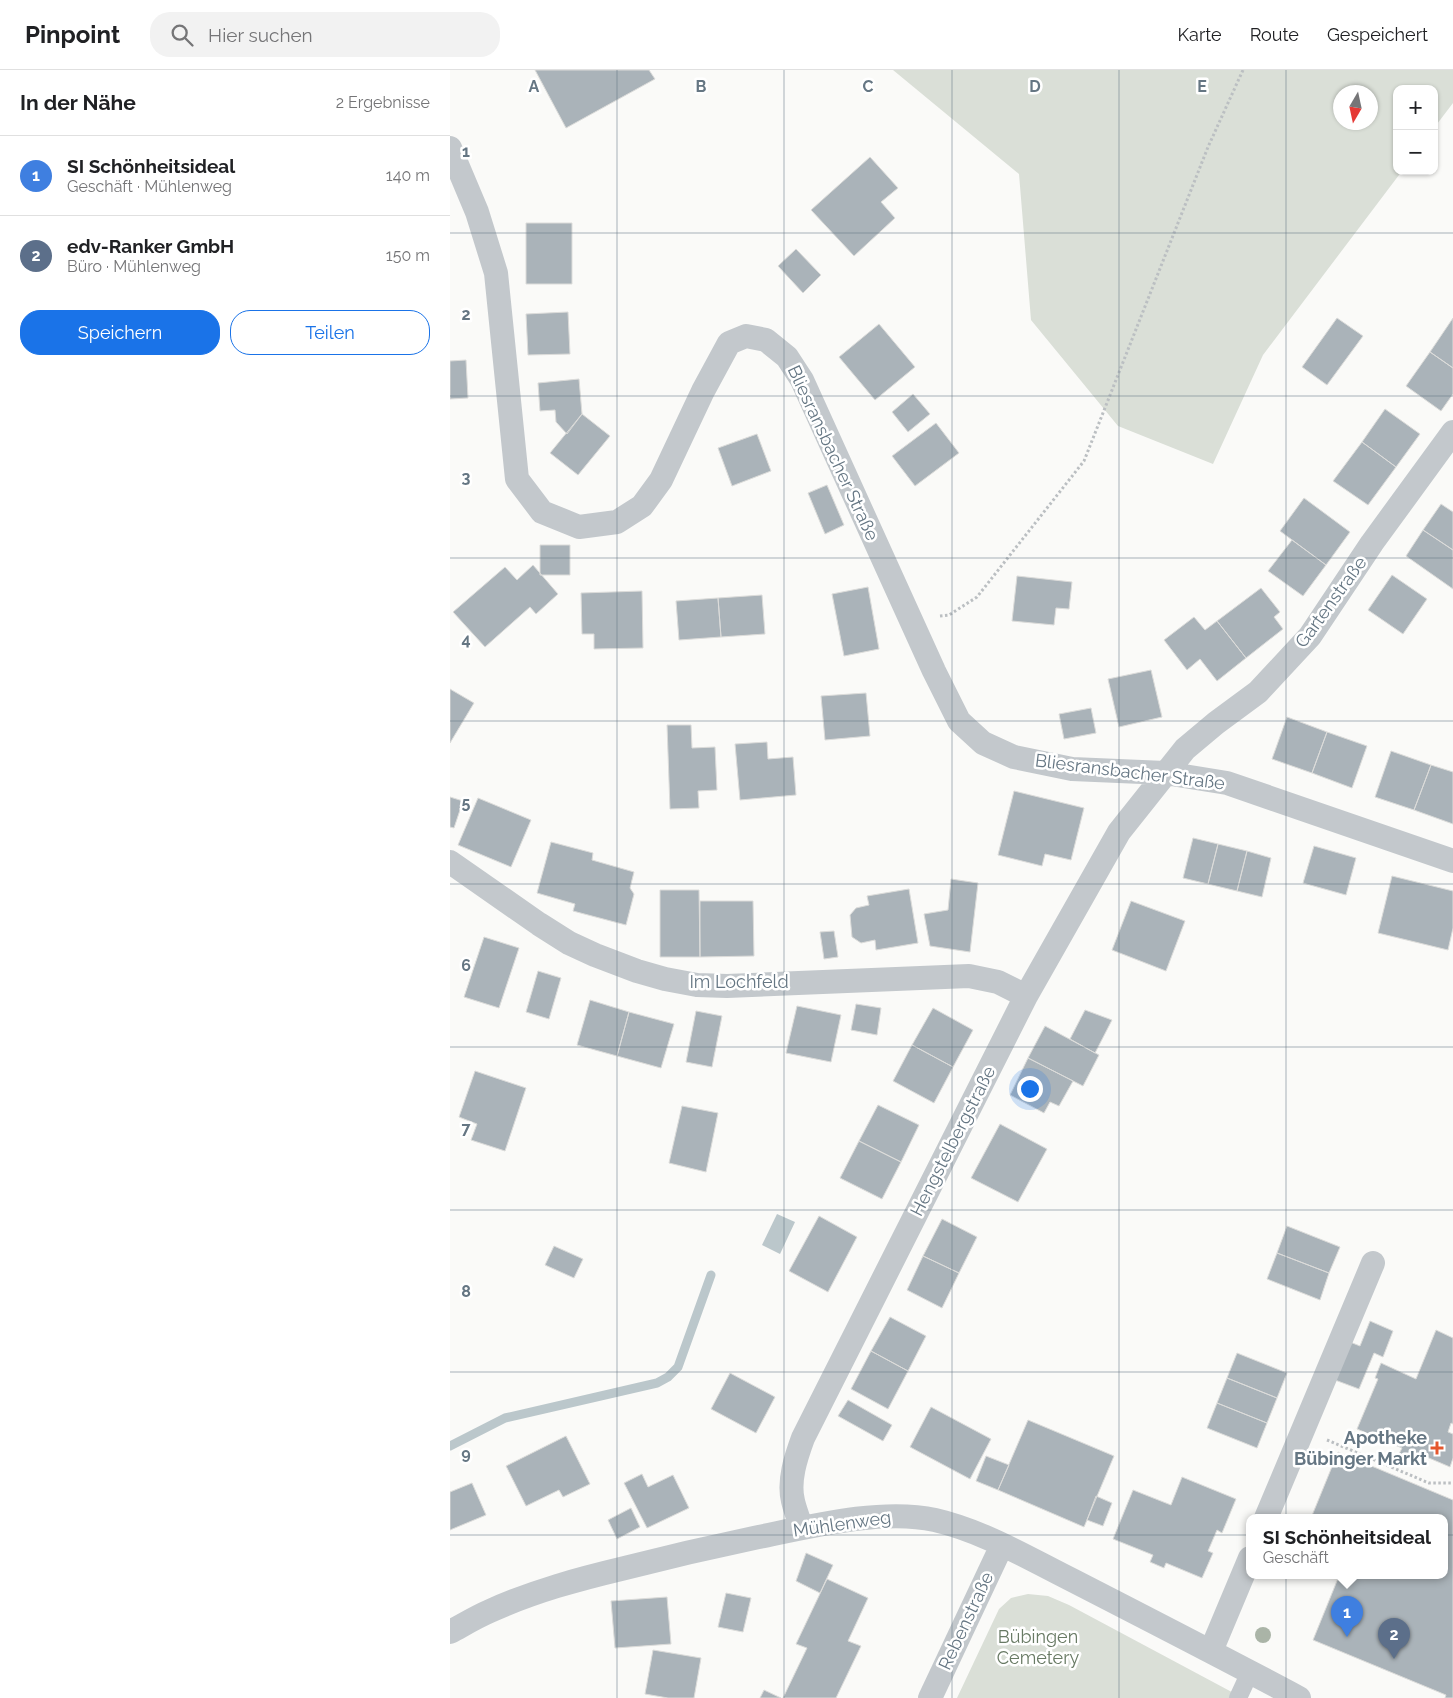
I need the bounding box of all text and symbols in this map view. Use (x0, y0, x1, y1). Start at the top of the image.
search box (150, 12, 500, 57)
text: Pinpoint (25, 20, 120, 49)
icon: search (168, 21, 196, 49)
text: Hier suchen (208, 24, 313, 46)
text: Karte (1178, 24, 1222, 45)
text: Route (1250, 24, 1299, 45)
text: Gespeichert (1327, 24, 1428, 45)
text: A (529, 77, 540, 96)
text: B (696, 77, 707, 96)
text: C (863, 77, 874, 96)
text: D (1029, 77, 1041, 96)
text: E (1197, 77, 1207, 96)
north arrow (1333, 85, 1378, 130)
map controls (1393, 85, 1438, 175)
button: + (1393, 85, 1438, 130)
text: In der Nähe (20, 90, 136, 115)
text: 2 Ergebnisse (336, 93, 430, 112)
button: − (1393, 130, 1438, 175)
text: 1 (462, 142, 470, 161)
text: SI Schönheitsideal (67, 155, 235, 177)
text: 1 (32, 166, 40, 185)
text: 140 m (386, 166, 430, 185)
text: Geschäft · Mühlenweg (67, 177, 232, 196)
text: edv-Ranker GmbH (67, 235, 234, 257)
text: 2 (31, 246, 41, 265)
text: 150 m (386, 246, 430, 265)
text: Büro · Mühlenweg (67, 257, 201, 276)
text: 2 (461, 305, 471, 324)
button: Speichern (20, 310, 220, 355)
button: Teilen (230, 310, 430, 355)
street label: Bliesransbacher Straße (784, 362, 884, 544)
text: 3 (462, 468, 471, 487)
street label: Gartenstraße (1291, 552, 1371, 651)
text: 4 (461, 630, 471, 649)
street label: Bliesransbacher Straße (1034, 749, 1227, 794)
text: 5 (462, 793, 471, 812)
text: 6 (461, 956, 471, 975)
street label: Im Lochfeld (689, 971, 789, 992)
street label: Hengstelbergstraße (906, 1062, 1000, 1219)
your location (1017, 1076, 1043, 1102)
text: 7 (462, 1119, 471, 1138)
text: 8 (461, 1282, 471, 1301)
place label: Apotheke Bübinger Markt (1294, 1427, 1427, 1469)
marker: Apotheke Bübinger Markt (1431, 1442, 1443, 1454)
text: 9 (461, 1444, 471, 1463)
street label: Mühlenweg (792, 1506, 892, 1541)
popup (1246, 1514, 1448, 1579)
text: SI Schönheitsideal (1263, 1526, 1431, 1548)
text: Geschäft (1263, 1548, 1329, 1567)
street label: Rebenstraße (934, 1568, 998, 1673)
pin: 1 (1331, 1596, 1363, 1637)
pin: 2 (1378, 1618, 1410, 1659)
park label: Bübingen Cemetery (997, 1626, 1079, 1668)

